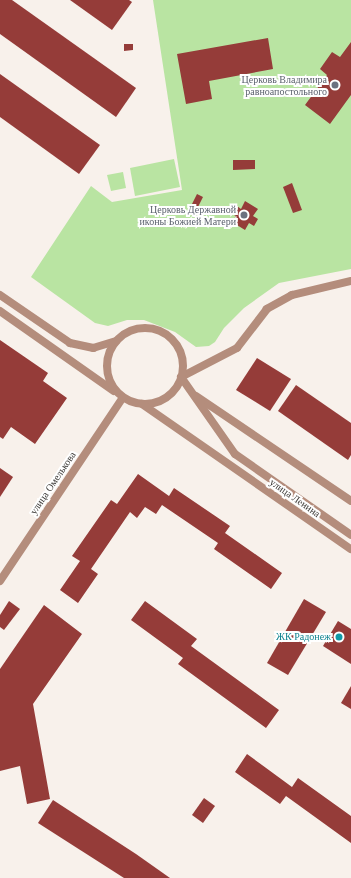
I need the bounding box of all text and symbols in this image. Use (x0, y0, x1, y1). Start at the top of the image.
place label: Церковь Владимира равноапостольного (242, 73, 327, 96)
marker: Церковь Владимира равноапостольного (330, 80, 340, 90)
place label: Церковь Державной иконы Божией Матери (139, 203, 236, 226)
marker: Церковь Державной иконы Божией Матери (239, 210, 249, 220)
street label: улица Омелькова (28, 449, 78, 517)
street label: улица Ленина (267, 476, 323, 520)
place label: ЖК Радонеж (276, 631, 331, 643)
marker: ЖК Радонеж (334, 632, 344, 642)

